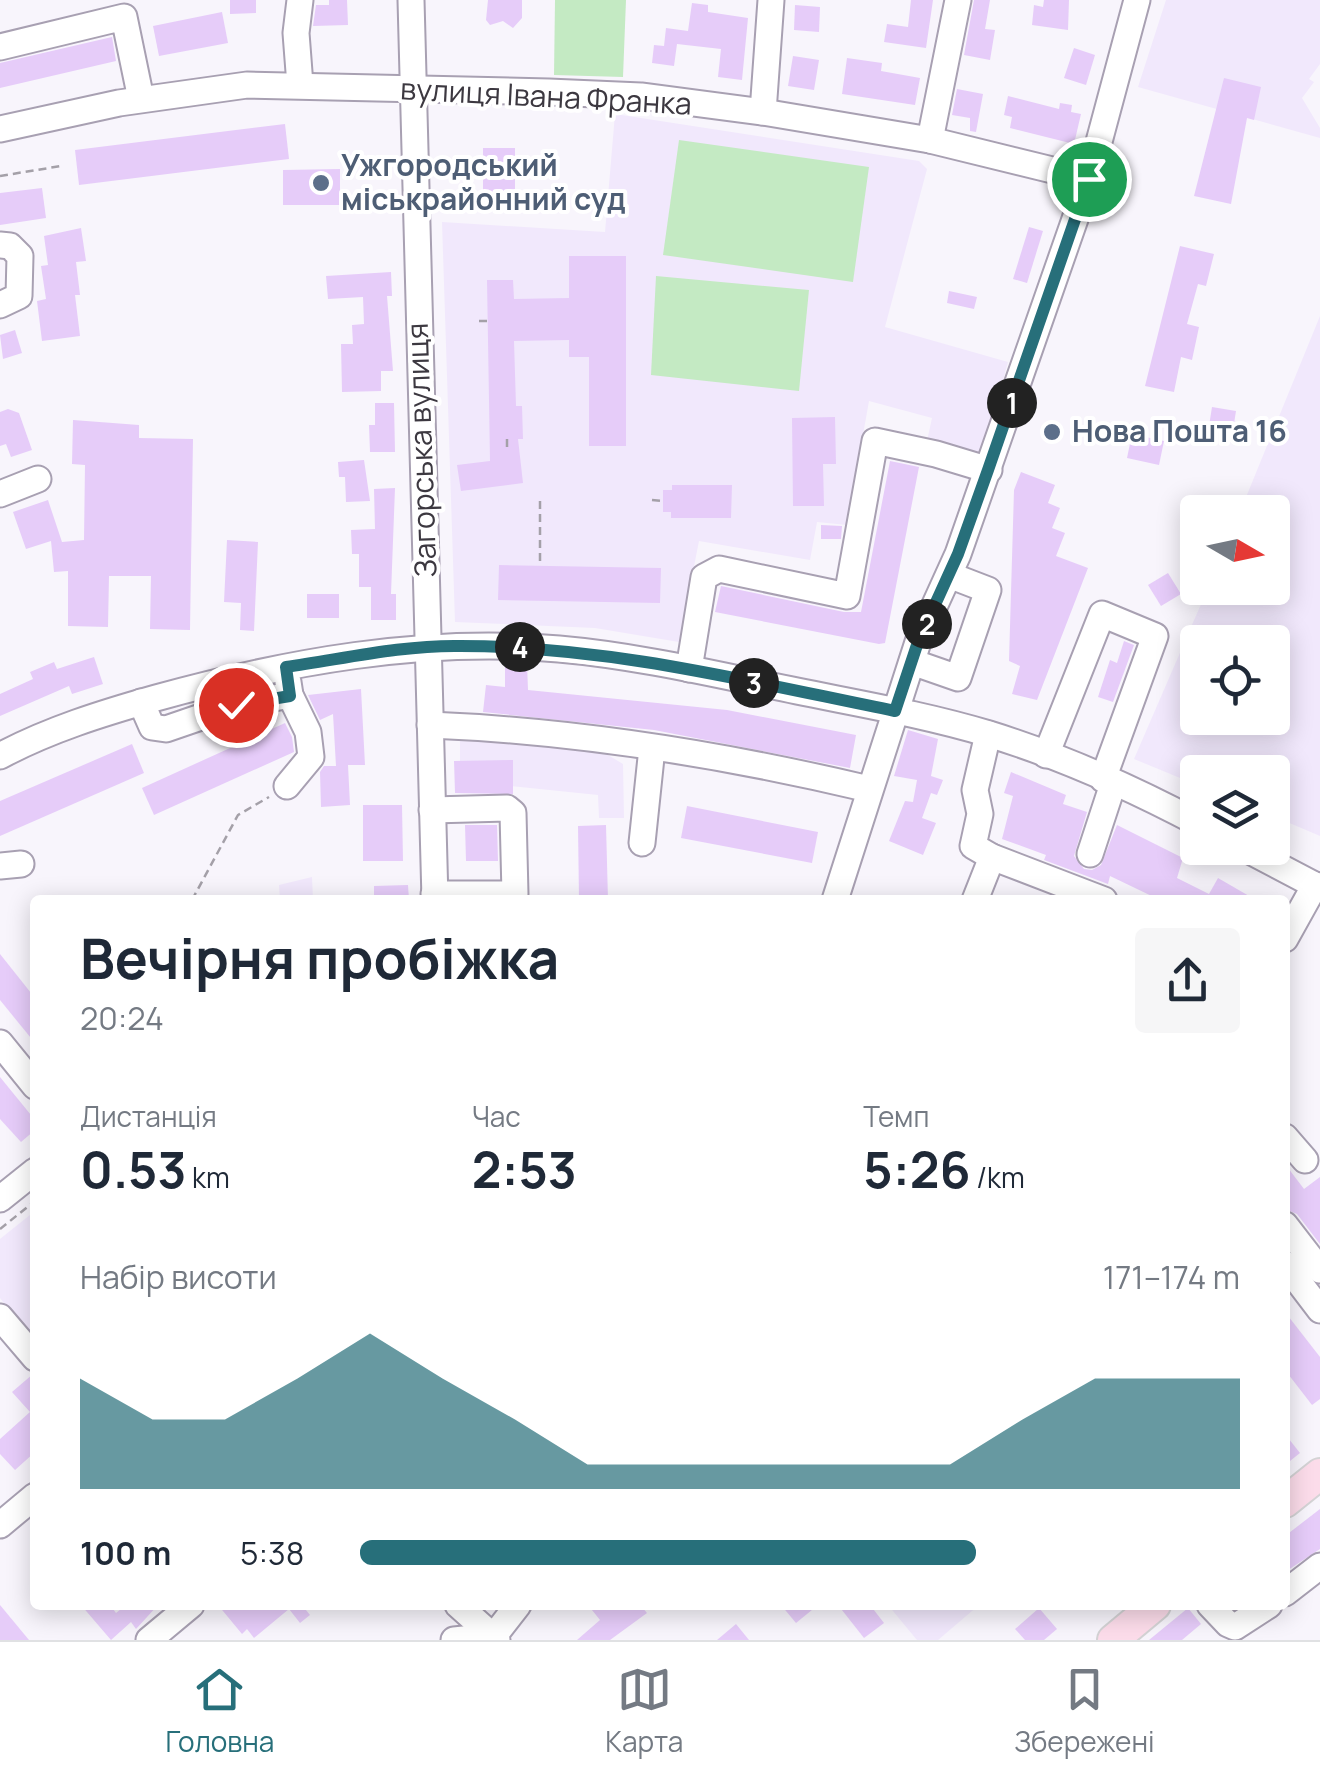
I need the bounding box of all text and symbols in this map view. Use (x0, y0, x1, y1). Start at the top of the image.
street label: вулиця Івана Франка (399, 67, 693, 124)
pin (1047, 137, 1132, 222)
place label: Ужгородський міськрайонний суд (341, 144, 626, 219)
icon: arrive (1062, 152, 1117, 207)
marker: Ужгородський міськрайонний суд (310, 172, 332, 194)
street label: Загорська вулиця (396, 322, 445, 578)
pin: 1 (987, 378, 1037, 428)
text: 1 (1006, 384, 1018, 422)
place label: Нова Пошта 16 (1072, 410, 1287, 451)
marker: Нова Пошта 16 (1041, 421, 1063, 443)
north arrow (1180, 495, 1290, 605)
map controls (1180, 495, 1290, 865)
pin: 2 (902, 599, 952, 649)
text: 2 (919, 605, 935, 643)
pin: 4 (495, 622, 545, 672)
button: locate (1180, 625, 1290, 735)
text: 4 (511, 628, 529, 666)
pin: 3 (729, 658, 779, 708)
pin (194, 663, 279, 748)
text: 3 (746, 664, 762, 702)
icon: check (209, 678, 264, 733)
button: layers (1180, 755, 1290, 865)
text: Вечірня пробіжка (80, 920, 559, 996)
button: share (1135, 928, 1240, 1033)
text: 20:24 (80, 996, 164, 1040)
text: Дистанція (80, 1097, 217, 1135)
text: Час (472, 1097, 521, 1135)
text: Темп (863, 1097, 929, 1135)
text: 0.53 (80, 1135, 186, 1203)
text: 2:53 (472, 1135, 577, 1203)
text: 5:26 (863, 1135, 971, 1203)
text: km (186, 1158, 230, 1196)
text: /km (971, 1158, 1025, 1196)
text: Набір висоти (80, 1255, 277, 1299)
text: 171–174 m (1103, 1255, 1240, 1299)
text: 100 m (80, 1531, 171, 1575)
text: 5:38 (240, 1531, 304, 1575)
tab: Головна (165, 1662, 274, 1760)
tab: Карта (605, 1662, 683, 1760)
tab: Збережені (1014, 1662, 1154, 1760)

